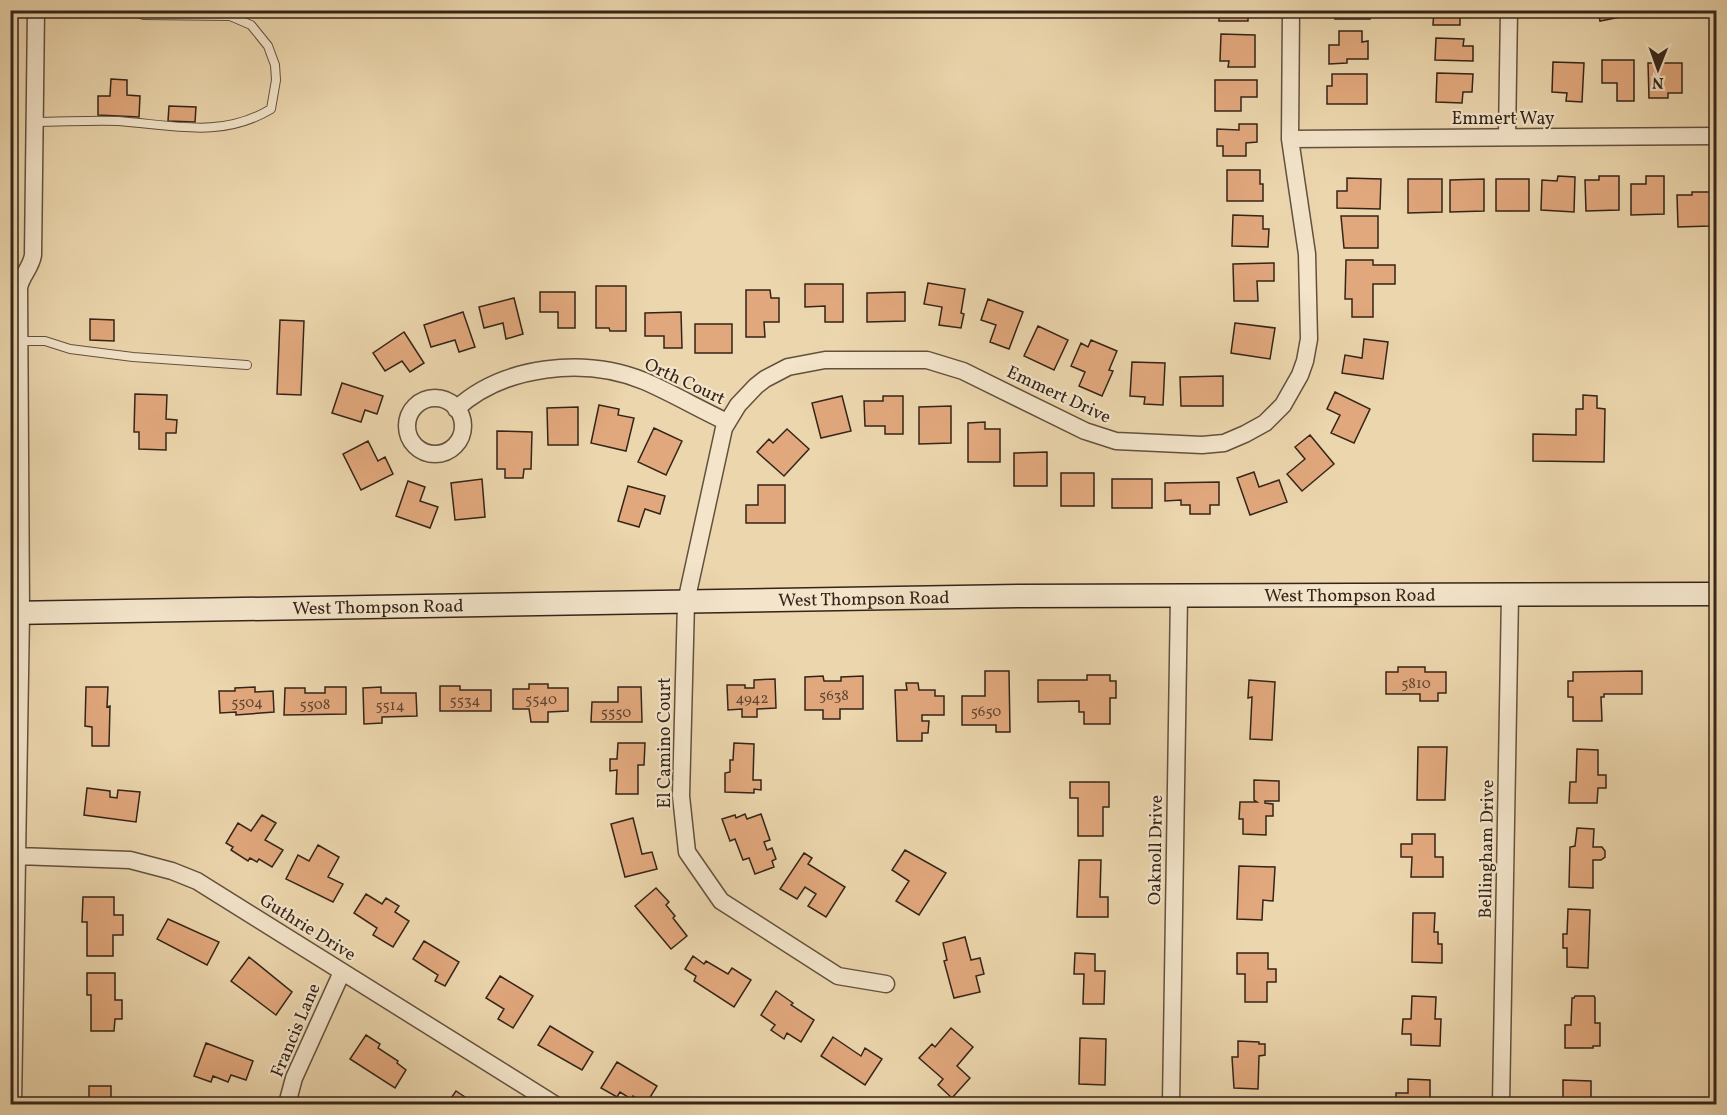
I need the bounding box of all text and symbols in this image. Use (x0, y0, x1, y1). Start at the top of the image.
north arrow (1628, 39, 1688, 99)
text: N (1651, 71, 1664, 93)
street label: Emmert Way (1451, 107, 1555, 132)
street label: Orth Court (640, 353, 729, 412)
street label: Emmert Drive (1002, 360, 1115, 430)
street label: West Thompson Road (1264, 584, 1436, 609)
street label: West Thompson Road (778, 586, 950, 614)
street label: West Thompson Road (292, 594, 464, 622)
house number: 5810 (1401, 674, 1431, 695)
street label: El Camino Court (653, 677, 678, 809)
house number: 5638 (819, 686, 849, 707)
house number: 4942 (736, 689, 768, 710)
house number: 5540 (525, 690, 557, 711)
house number: 5534 (449, 691, 481, 712)
house number: 5504 (231, 693, 263, 714)
house number: 5508 (300, 695, 330, 716)
house number: 5514 (375, 696, 405, 717)
house number: 5650 (971, 702, 1001, 723)
house number: 5550 (601, 703, 631, 724)
street label: Bellingham Drive (1474, 779, 1501, 919)
street label: Oaknoll Drive (1143, 795, 1170, 905)
street label: Guthrie Drive (254, 889, 360, 968)
street label: Francis Lane (265, 980, 327, 1081)

